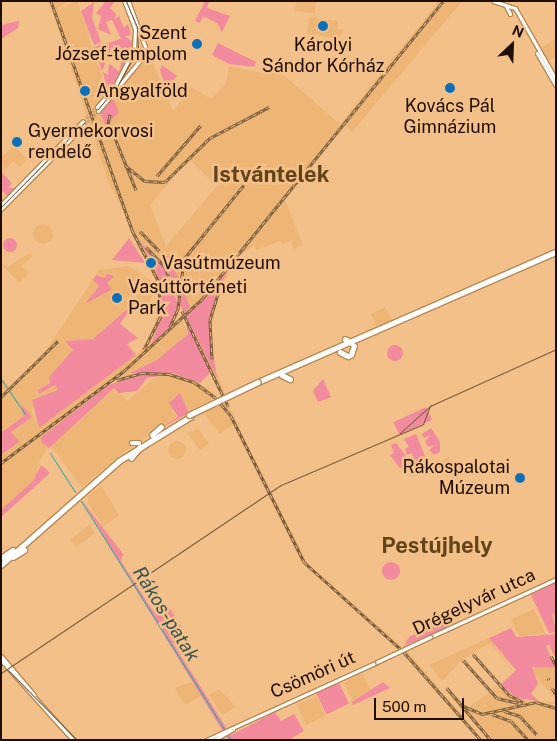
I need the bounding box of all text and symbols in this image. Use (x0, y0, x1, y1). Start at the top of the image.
marker: Károlyi Sándor Kórház (316, 19, 330, 33)
north arrow (487, 20, 537, 70)
text: N (510, 22, 526, 41)
place label: Szent József-templom (55, 23, 187, 66)
place label: Károlyi Sándor Kórház (262, 35, 384, 78)
marker: Szent József-templom (191, 38, 203, 50)
place label: Angyalföld (96, 80, 188, 102)
marker: Kovács Pál Gimnázium (444, 82, 456, 94)
marker: Angyalföld (78, 84, 92, 98)
place label: Kovács Pál Gimnázium (404, 96, 496, 138)
place label: Gyermekorvosi rendelő (28, 121, 153, 163)
marker: Gyermekorvosi rendelő (10, 135, 24, 149)
district label: Istvántelek (212, 162, 330, 188)
place label: Vasútmúzeum (162, 252, 281, 274)
marker: Vasútmúzeum (144, 256, 158, 270)
place label: Vasúttörténeti Park (128, 277, 247, 320)
marker: Vasúttörténeti Park (110, 291, 124, 305)
place label: Rákospalotai Múzeum (402, 457, 510, 499)
marker: Rákospalotai Múzeum (514, 472, 526, 484)
district label: Pestújhely (381, 533, 493, 559)
water label: Rákos-patak (128, 562, 204, 666)
street label: Drégelyvár utca (409, 564, 539, 640)
street label: Csömöri út (267, 647, 359, 703)
scale bar (377, 688, 467, 720)
text: 500 m (382, 698, 427, 715)

